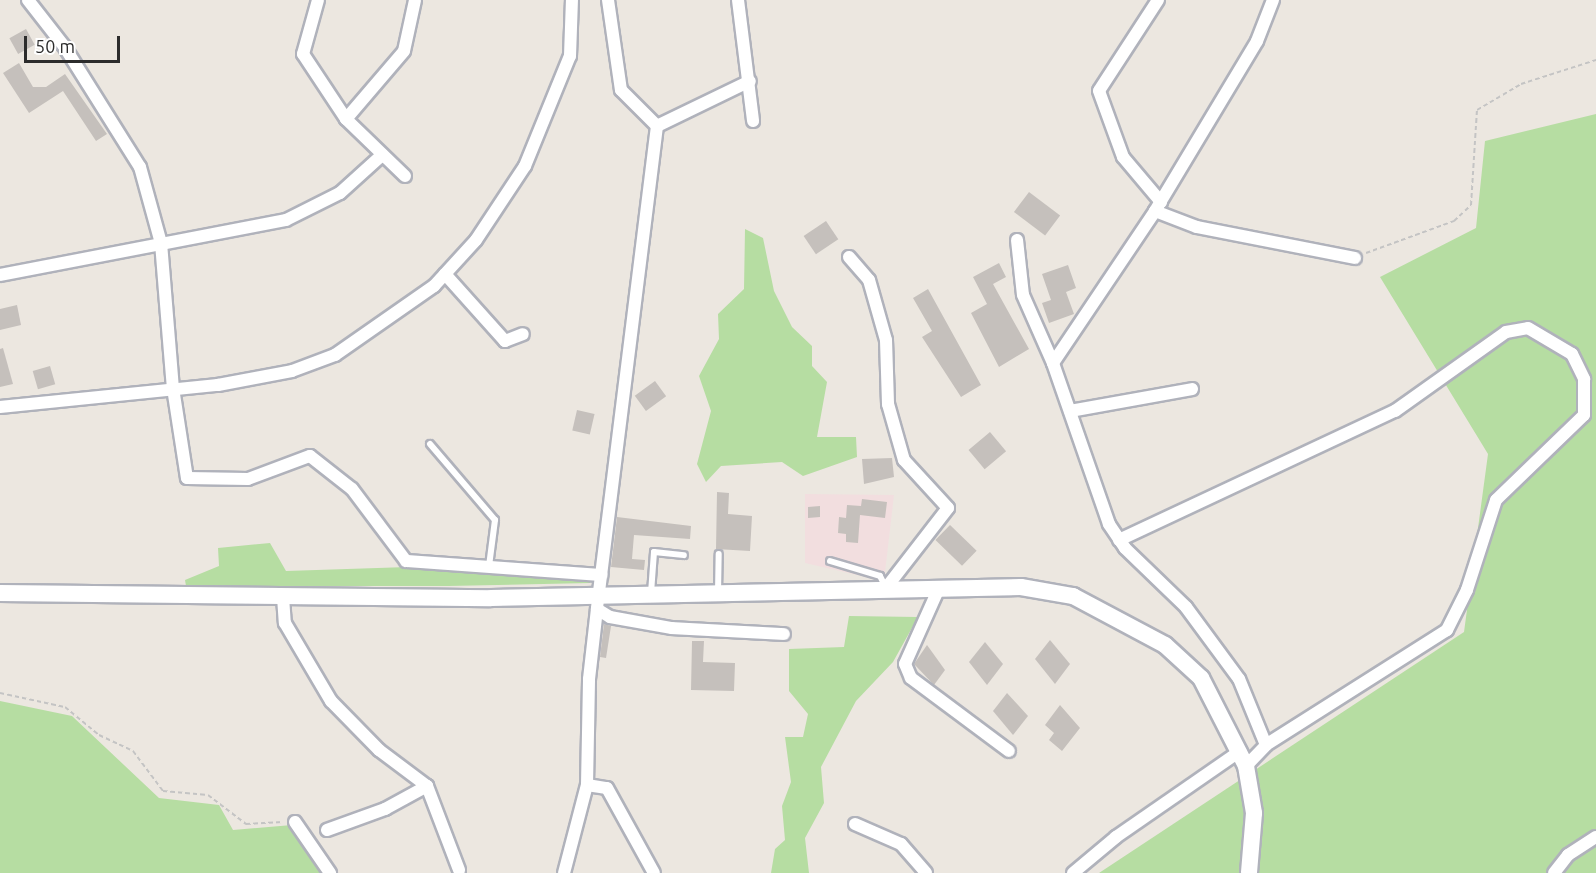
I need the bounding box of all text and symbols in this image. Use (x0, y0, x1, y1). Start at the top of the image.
scale bar (27, 24, 123, 62)
text: 50 m (35, 36, 75, 56)

